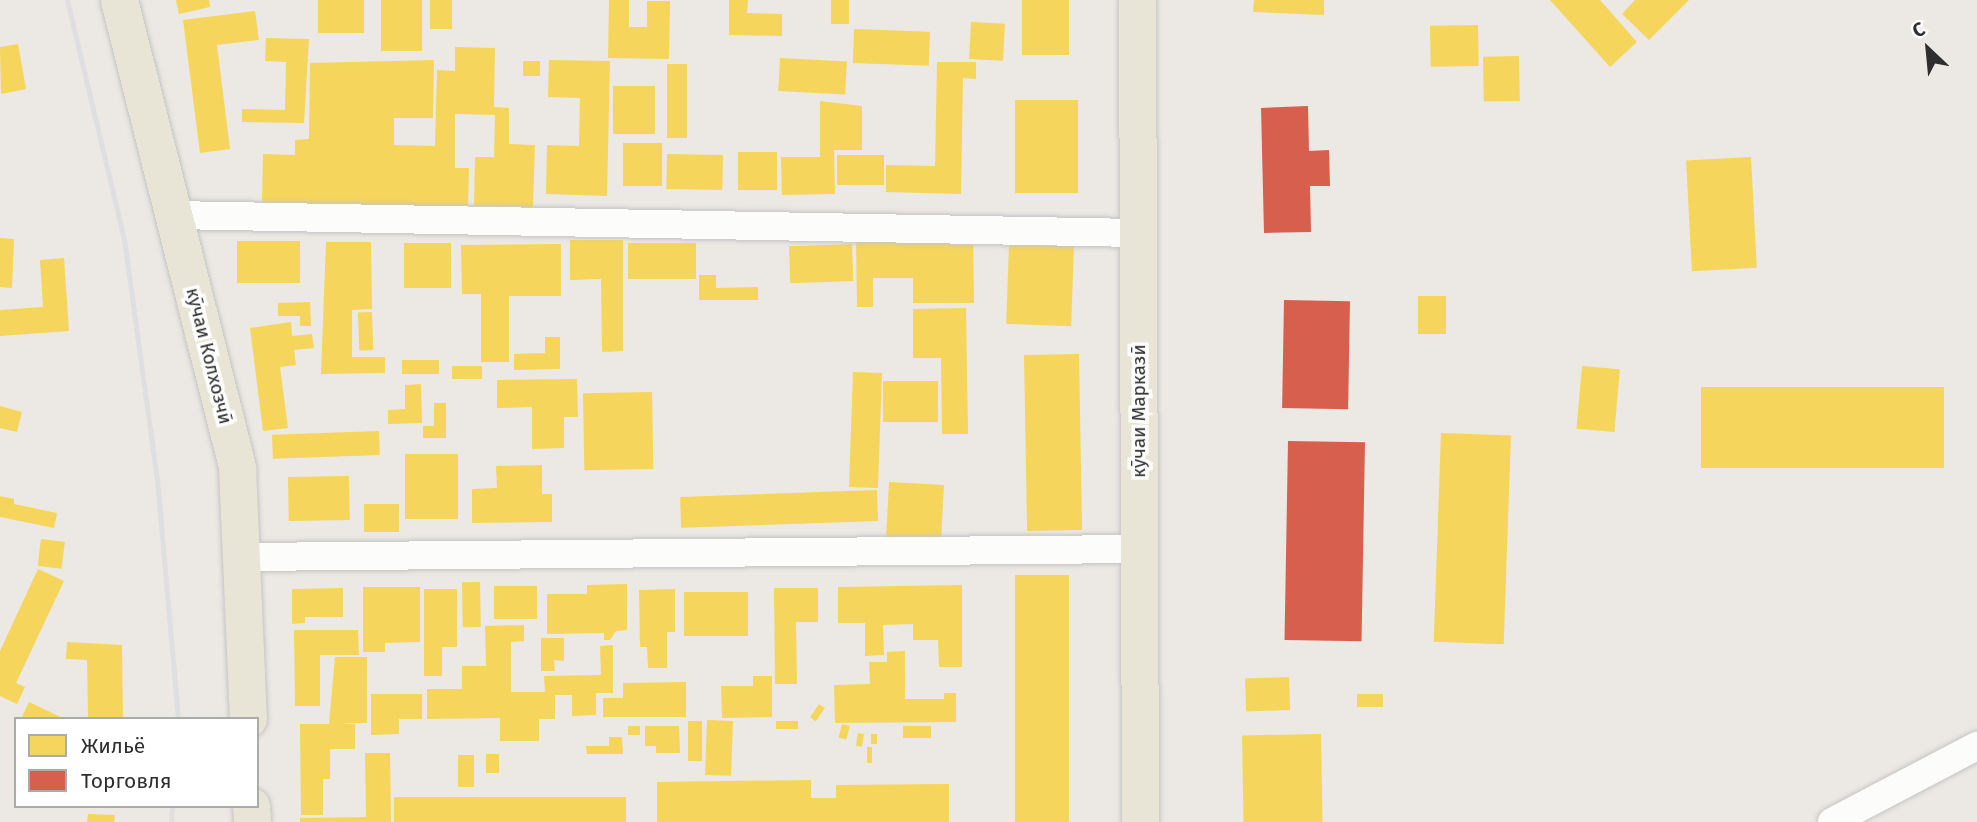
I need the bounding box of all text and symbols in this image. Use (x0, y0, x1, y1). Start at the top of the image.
north arrow (1893, 14, 1963, 84)
text: С (1909, 17, 1929, 42)
street label: кӯчаи Колхозчӣ (181, 285, 237, 427)
street label: кӯчаи Марказӣ (1128, 344, 1150, 478)
legend (14, 717, 259, 808)
text: Жильё (81, 733, 145, 759)
text: Торговля (81, 768, 172, 794)

